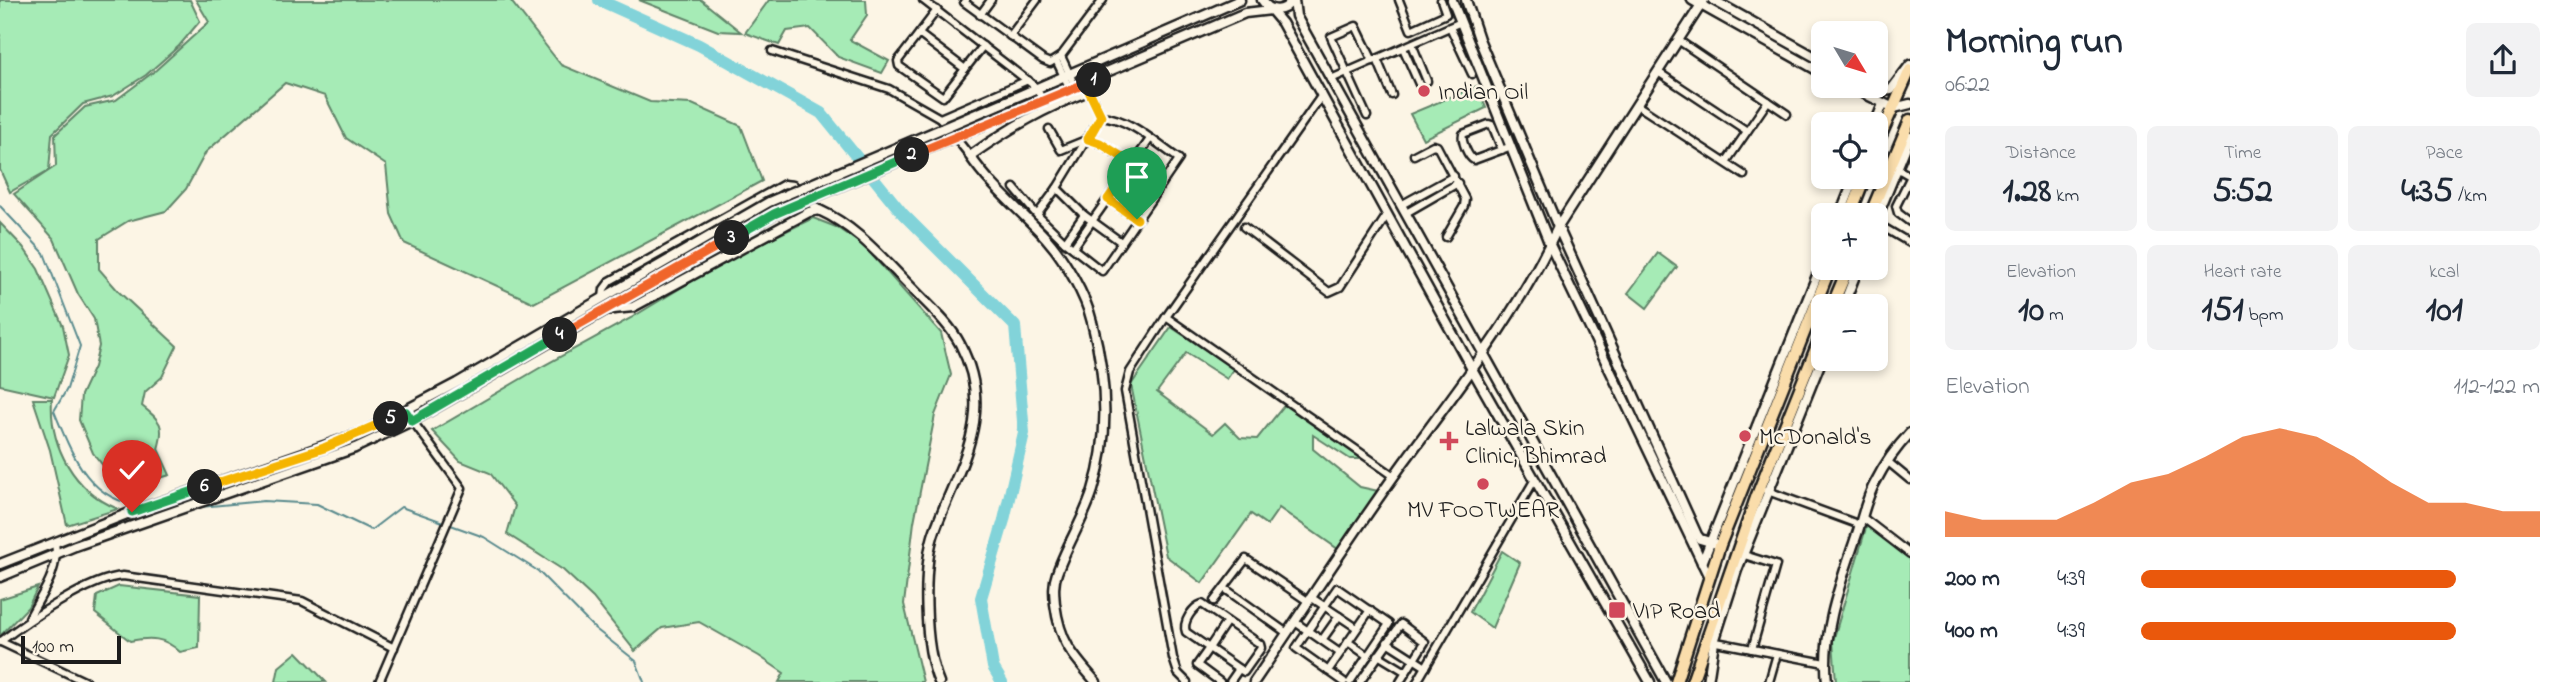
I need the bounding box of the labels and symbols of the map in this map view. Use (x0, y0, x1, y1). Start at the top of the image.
north arrow (1811, 21, 1888, 98)
pin: 1 (1076, 62, 1112, 98)
place label: Indian Oil (1438, 76, 1528, 111)
marker: Indian Oil (1416, 83, 1432, 99)
pin: 2 (894, 138, 930, 172)
pin (1107, 147, 1167, 219)
pin: 3 (714, 220, 750, 256)
pin: 4 (542, 318, 578, 352)
pin: 5 (374, 402, 408, 436)
place label: Lalwala Skin Clinic, Bhimrad (1465, 412, 1607, 475)
place label: McDonald's (1759, 421, 1871, 456)
marker: McDonald's (1737, 428, 1753, 444)
marker: Lalwala Skin Clinic, Bhimrad (1439, 431, 1459, 451)
pin (102, 440, 162, 512)
pin: 6 (188, 470, 222, 504)
marker: MV FOOTWEAR (1475, 476, 1491, 492)
place label: MV FOOTWEAR (1407, 494, 1560, 529)
place label: VIP Road (1632, 595, 1721, 630)
marker: VIP Road (1607, 600, 1627, 620)
scale bar (21, 633, 121, 665)

